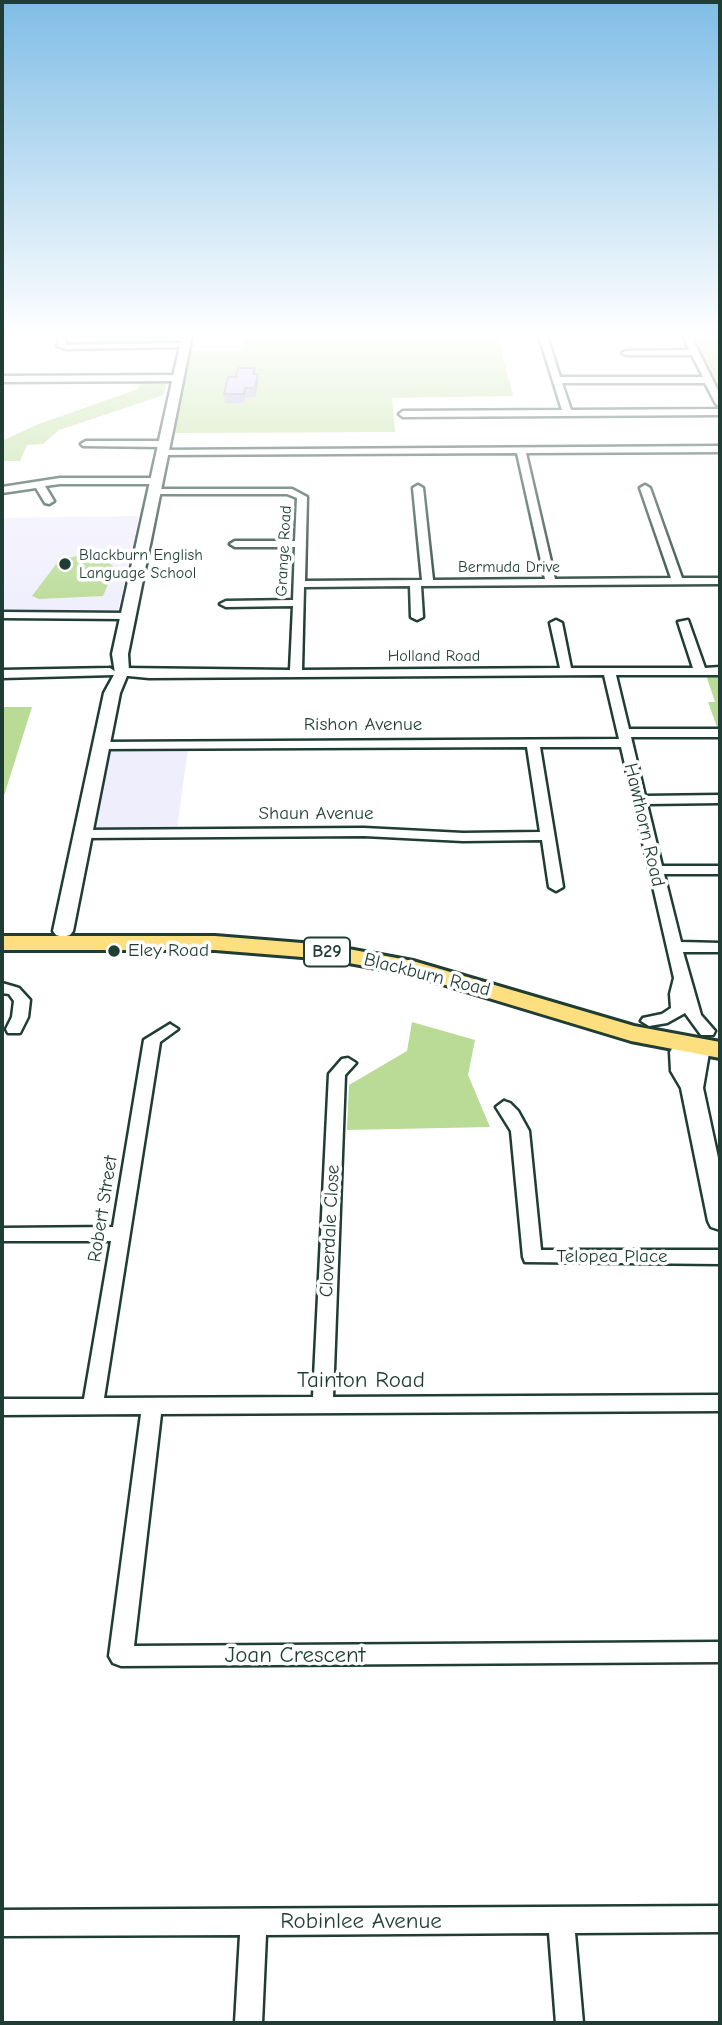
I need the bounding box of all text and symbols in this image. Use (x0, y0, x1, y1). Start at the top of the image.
street label: Grange Road (272, 505, 296, 597)
place label: Blackburn English Language School (79, 545, 203, 583)
marker: Blackburn English Language School (57, 556, 73, 572)
street label: Bermuda Drive (458, 557, 560, 577)
street label: Holland Road (388, 646, 480, 666)
street label: Rishon Avenue (304, 714, 422, 736)
street label: Hawthorn Road (619, 761, 669, 889)
street label: Shaun Avenue (259, 803, 373, 825)
road number: B29 (304, 937, 350, 967)
place label: Eley Road (128, 940, 209, 962)
marker: Eley Road (106, 943, 122, 959)
street label: Blackburn Road (361, 948, 493, 1002)
street label: Robert Street (83, 1154, 123, 1264)
street label: Cloverdale Close (315, 1164, 345, 1298)
street label: Telopea Place (556, 1246, 668, 1268)
street label: Tainton Road (297, 1366, 425, 1394)
street label: Joan Crescent (225, 1641, 365, 1669)
street label: Robinlee Avenue (280, 1907, 442, 1935)

